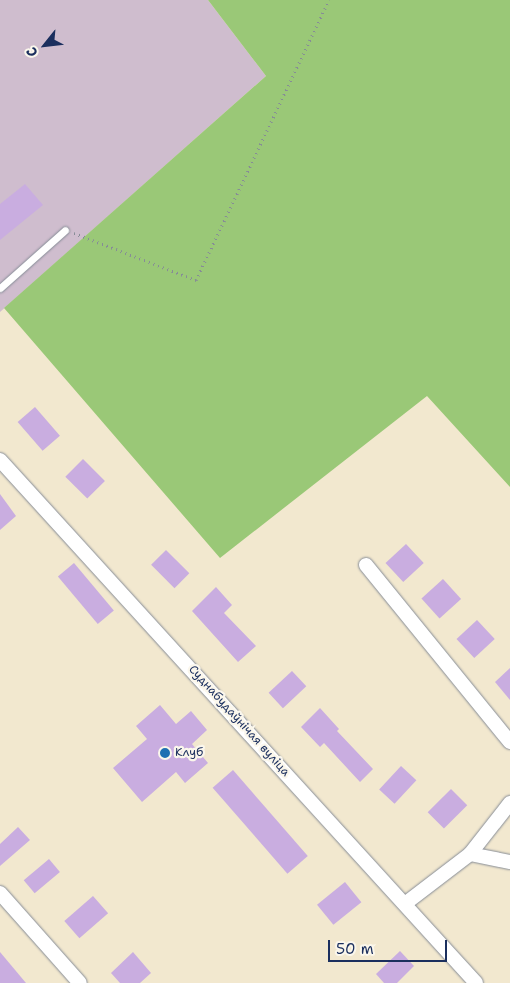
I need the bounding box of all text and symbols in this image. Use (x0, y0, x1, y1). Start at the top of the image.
north arrow (20, 20, 70, 70)
text: С (22, 44, 42, 60)
street label: Суднабудаўнічая вуліца (185, 663, 293, 779)
place label: Клуб (175, 746, 203, 760)
marker: Клуб (159, 747, 171, 759)
scale bar (330, 930, 449, 962)
text: 50 m (336, 939, 374, 959)

